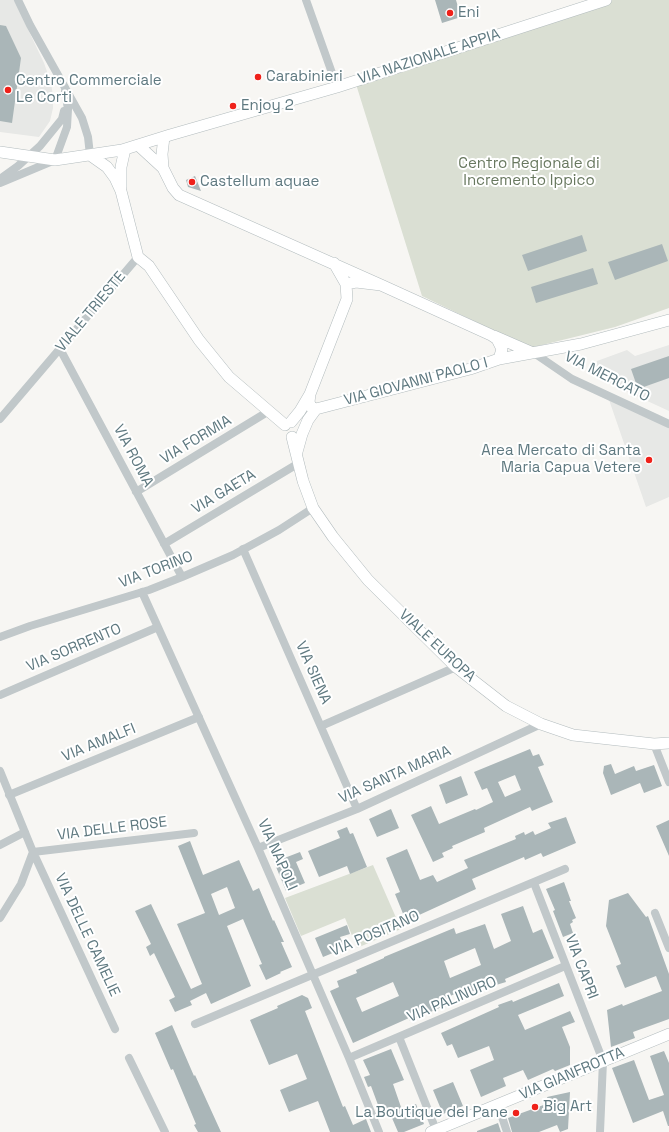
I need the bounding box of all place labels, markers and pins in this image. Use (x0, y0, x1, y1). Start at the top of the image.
place label: Eni (458, 4, 479, 22)
marker: Eni (445, 8, 455, 18)
place label: Carabinieri (266, 68, 343, 86)
place label: Centro Commerciale Le Corti (16, 72, 162, 107)
marker: Carabinieri (253, 72, 263, 82)
marker: Centro Commerciale Le Corti (3, 85, 13, 95)
place label: Enjoy 2 (241, 97, 294, 115)
marker: Enjoy 2 (228, 101, 238, 111)
place label: Castellum aquae (200, 173, 319, 191)
marker: Castellum aquae (187, 177, 197, 187)
place label: Area Mercato di Santa Maria Capua Vetere (481, 442, 641, 477)
marker: Area Mercato di Santa Maria Capua Vetere (644, 455, 654, 465)
place label: Big Art (543, 1098, 592, 1116)
marker: Big Art (530, 1102, 540, 1112)
place label: La Boutique del Pane (355, 1104, 508, 1122)
marker: La Boutique del Pane (511, 1108, 521, 1118)

